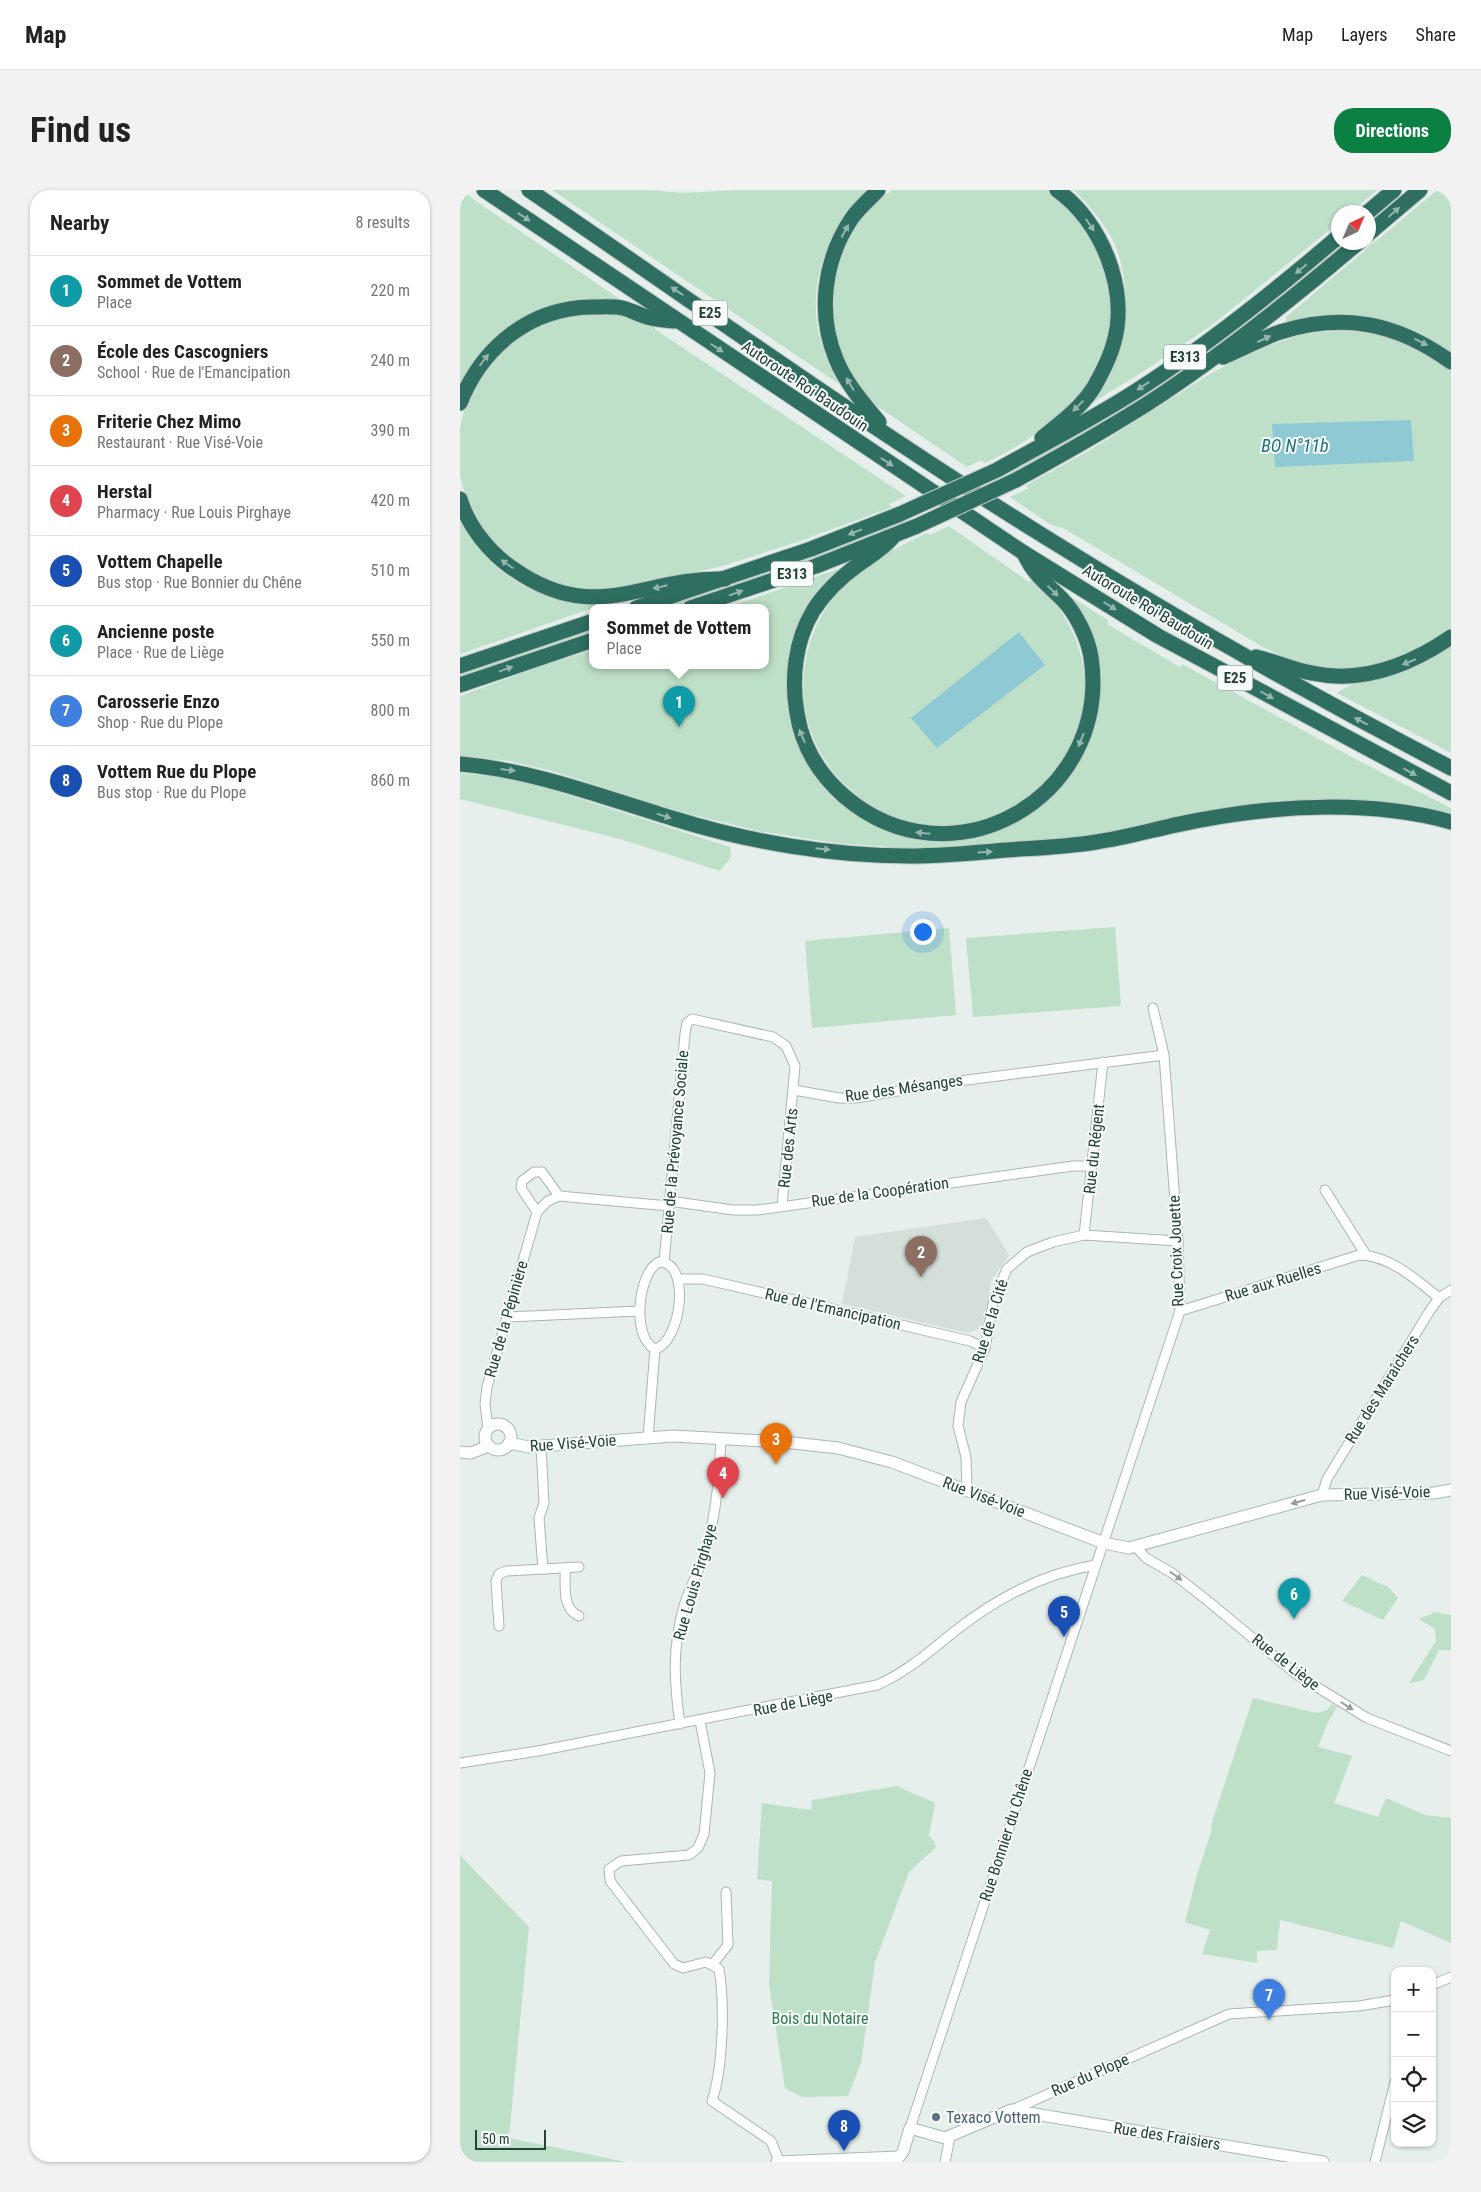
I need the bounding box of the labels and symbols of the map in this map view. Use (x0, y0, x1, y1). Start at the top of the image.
north arrow (1331, 205, 1376, 250)
one-way arrow (1388, 206, 1400, 218)
one-way arrow (517, 212, 531, 222)
one-way arrow (1085, 218, 1095, 232)
one-way arrow (841, 224, 849, 238)
one-way arrow (1295, 263, 1308, 274)
one-way arrow (670, 286, 684, 296)
road number: E25 (692, 300, 728, 326)
one-way arrow (1257, 335, 1271, 343)
street label: Autoroute Roi Baudouin (738, 336, 872, 436)
one-way arrow (1414, 338, 1428, 346)
one-way arrow (710, 343, 724, 353)
road number: E313 (1164, 344, 1206, 370)
one-way arrow (478, 354, 489, 367)
one-way arrow (846, 378, 855, 391)
one-way arrow (1136, 381, 1150, 391)
one-way arrow (1072, 400, 1084, 412)
water label: BO N°11b (1261, 435, 1329, 456)
one-way arrow (880, 457, 893, 467)
one-way arrow (847, 528, 862, 536)
one-way arrow (500, 560, 513, 570)
street label: Autoroute Roi Baudouin (1079, 560, 1217, 654)
road number: E313 (771, 562, 813, 586)
one-way arrow (653, 583, 668, 591)
one-way arrow (1047, 584, 1059, 596)
one-way arrow (729, 588, 744, 596)
one-way arrow (1104, 601, 1117, 611)
one-way arrow (1402, 658, 1416, 666)
one-way arrow (499, 665, 514, 673)
road number: E25 (1218, 666, 1252, 690)
pin: 1 (663, 686, 695, 727)
one-way arrow (1259, 691, 1274, 699)
one-way arrow (1354, 717, 1368, 725)
one-way arrow (798, 729, 806, 743)
one-way arrow (1076, 733, 1084, 747)
one-way arrow (501, 766, 517, 774)
one-way arrow (1402, 768, 1417, 776)
one-way arrow (657, 812, 672, 820)
one-way arrow (914, 829, 930, 837)
one-way arrow (815, 845, 831, 853)
one-way arrow (977, 847, 993, 855)
your location (910, 919, 936, 945)
street label: Rue de la Prévoyance Sociale (658, 1050, 692, 1234)
street label: Rue des Mésanges (844, 1070, 964, 1106)
street label: Rue du Régent (1080, 1103, 1108, 1195)
street label: Rue des Arts (774, 1107, 802, 1189)
street label: Rue de la Coopération (810, 1173, 950, 1211)
street label: Rue Croix Jouette (1165, 1195, 1187, 1307)
pin: 2 (905, 1236, 937, 1277)
street label: Rue de la Pépinière (480, 1258, 532, 1380)
street label: Rue aux Ruelles (1223, 1258, 1323, 1306)
street label: Rue de la Cité (968, 1277, 1012, 1365)
street label: Rue de l'Emancipation (763, 1284, 903, 1334)
street label: Rue des Maraîchers (1341, 1331, 1423, 1447)
pin: 3 (760, 1423, 792, 1464)
street label: Rue Visé-Voie (529, 1431, 617, 1455)
pin: 4 (707, 1457, 739, 1498)
street label: Rue Visé-Voie (940, 1473, 1028, 1521)
street label: Rue Visé-Voie (1343, 1482, 1431, 1504)
one-way arrow (1291, 1498, 1306, 1506)
street label: Rue Louis Pirghaye (669, 1522, 721, 1642)
one-way arrow (1169, 1571, 1183, 1581)
pin: 6 (1278, 1578, 1310, 1619)
pin: 5 (1048, 1596, 1080, 1637)
street label: Rue de Liège (1248, 1630, 1324, 1694)
street label: Rue de Liège (752, 1686, 834, 1720)
one-way arrow (1340, 1701, 1353, 1710)
street label: Rue Bonnier du Chêne (976, 1766, 1036, 1904)
pin: 7 (1253, 1979, 1285, 2020)
park label: Bois du Notaire (772, 2009, 869, 2028)
street label: Rue du Plope (1048, 2050, 1132, 2100)
place label: Texaco Vottem (946, 2108, 1041, 2127)
pin: 8 (828, 2110, 860, 2151)
marker: Texaco Vottem (930, 2111, 942, 2123)
street label: Rue des Fraisiers (1112, 2118, 1222, 2154)
scale bar (475, 2127, 546, 2150)

